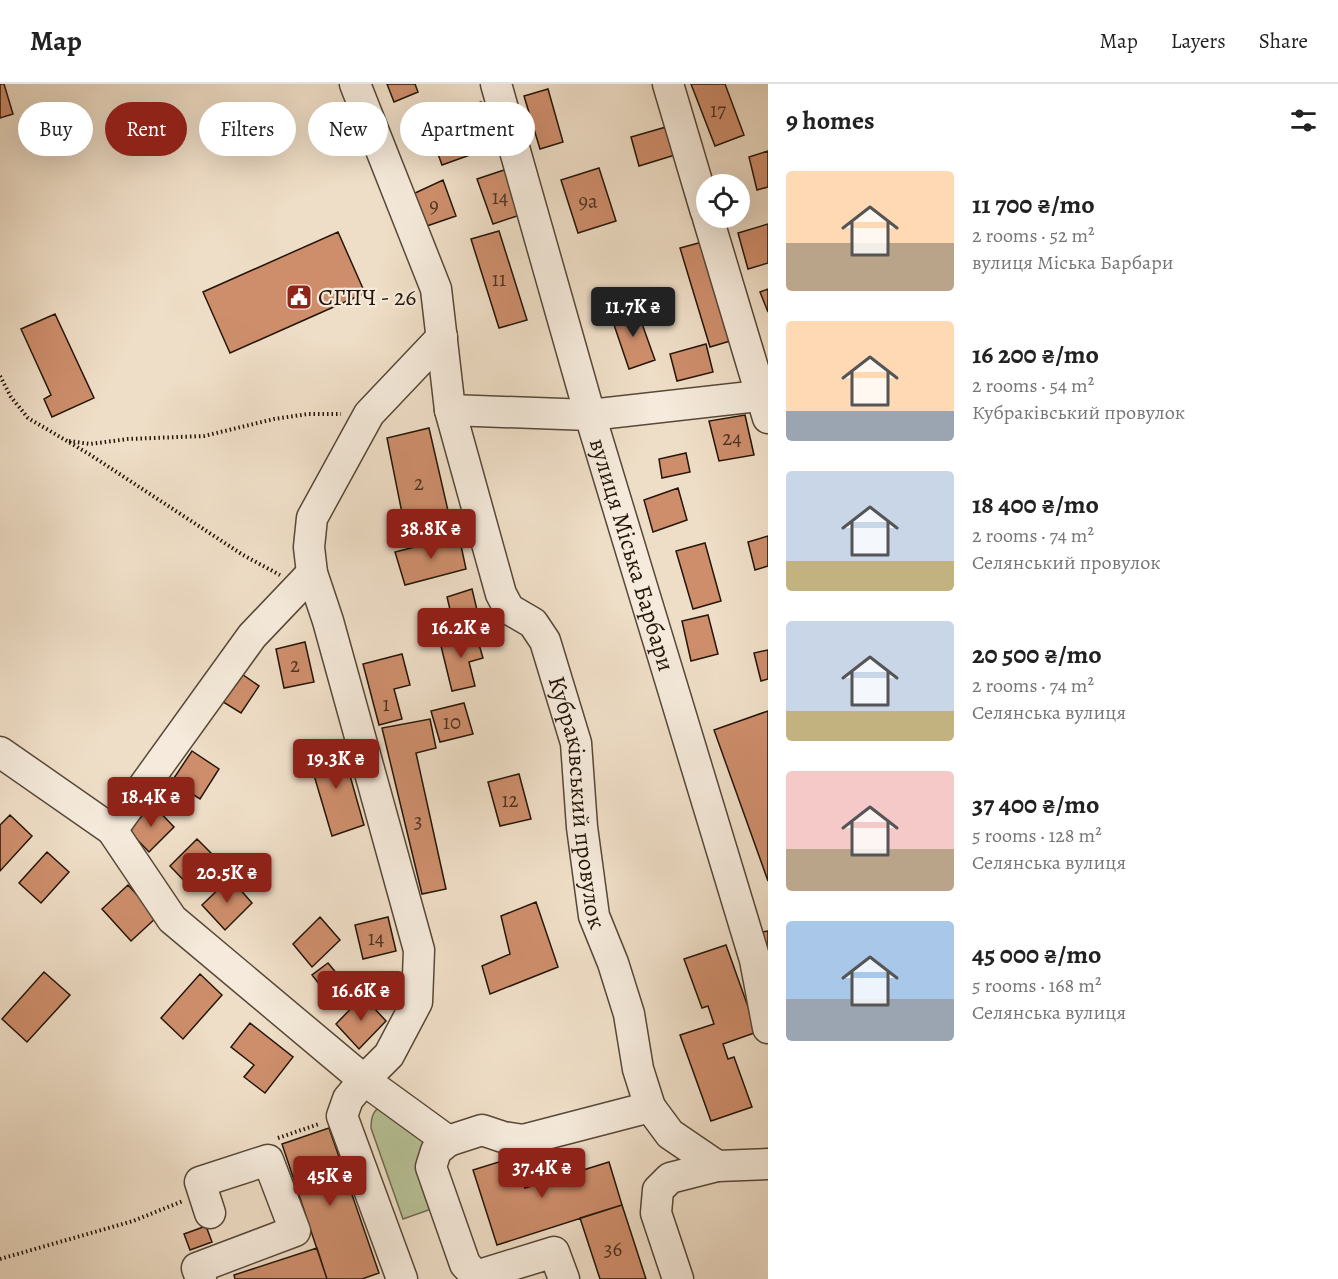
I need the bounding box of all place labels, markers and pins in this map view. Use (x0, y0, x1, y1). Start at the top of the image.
place label: СГПЧ - 26 (318, 281, 416, 313)
public building icon: СГПЧ - 26 (284, 282, 314, 312)
pin: 11.7K ₴ (578, 287, 688, 338)
pin: 38.8K ₴ (376, 509, 486, 560)
pin: 16.2K ₴ (406, 608, 516, 659)
pin: 19.3K ₴ (281, 739, 391, 790)
pin: 18.4K ₴ (96, 777, 206, 828)
pin: 20.5K ₴ (172, 853, 282, 904)
pin: 16.6K ₴ (306, 971, 416, 1022)
pin: 37.4K ₴ (487, 1148, 597, 1199)
pin: 45K ₴ (288, 1156, 372, 1207)

